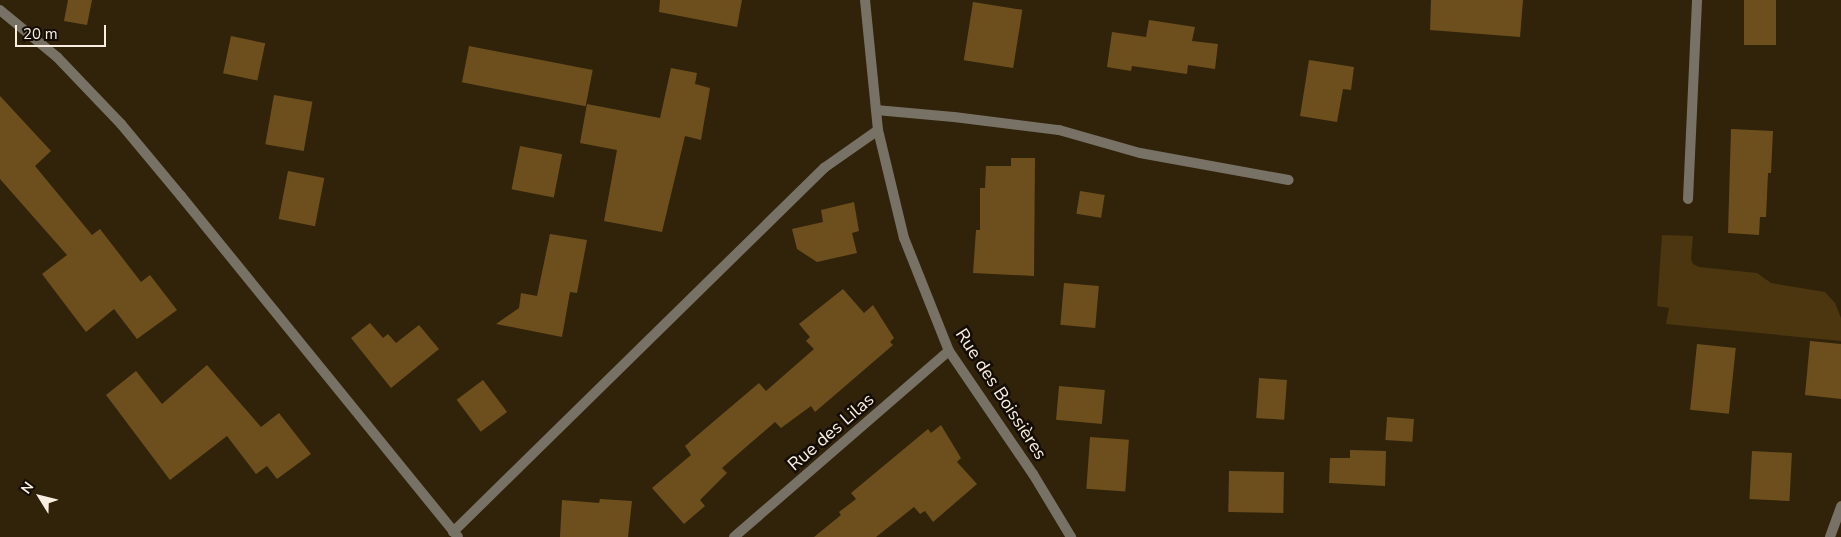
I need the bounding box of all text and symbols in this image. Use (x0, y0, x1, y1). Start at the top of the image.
scale bar (18, 15, 109, 47)
text: 20 m (23, 24, 58, 44)
street label: Rue des Boissières (951, 325, 1051, 463)
street label: Rue des Lilas (783, 389, 879, 475)
north arrow (15, 472, 65, 522)
text: N (17, 478, 38, 498)

